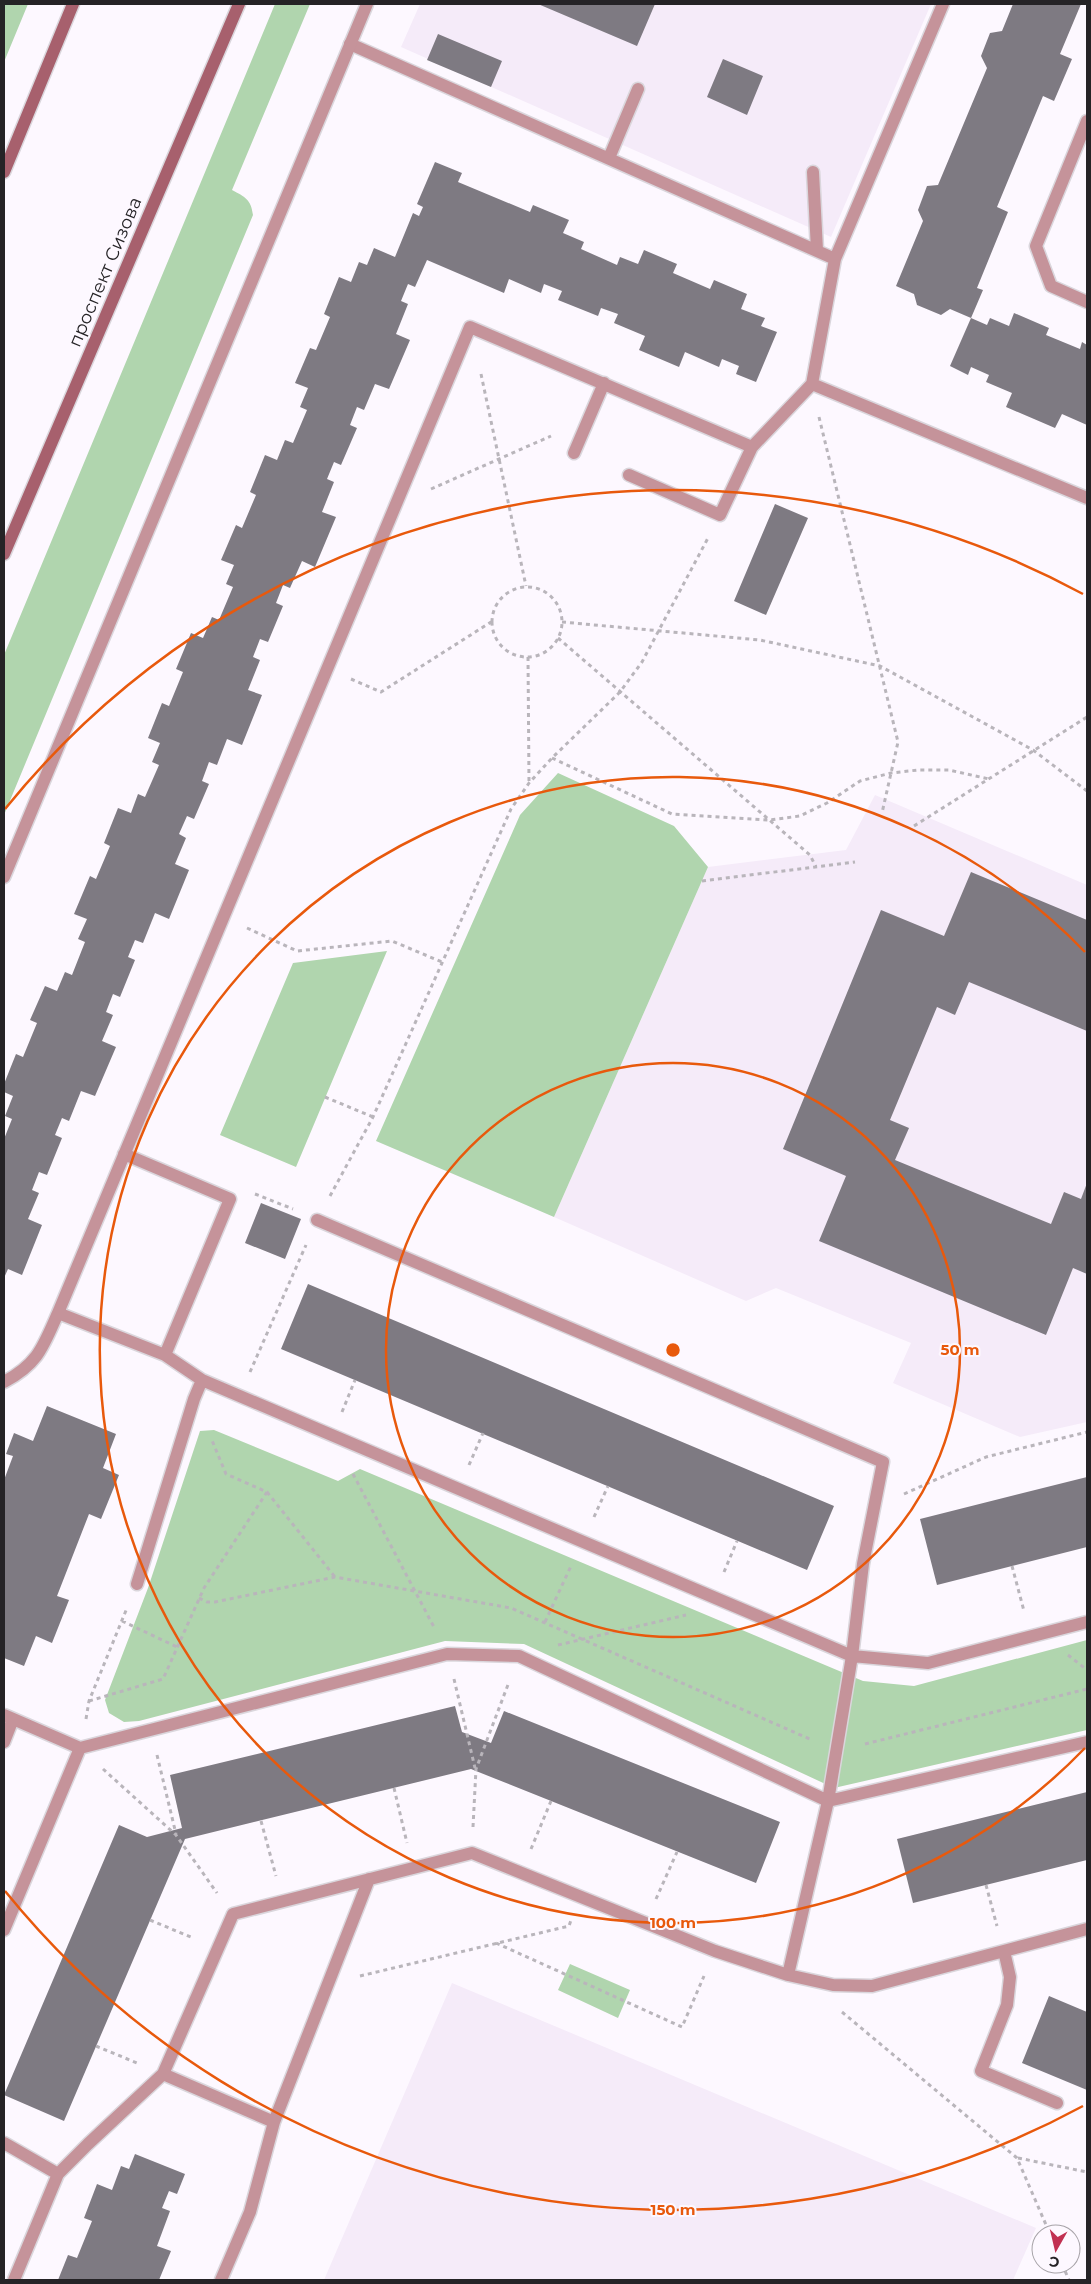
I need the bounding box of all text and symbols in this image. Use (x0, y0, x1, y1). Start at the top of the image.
street label: проспект Сизова (64, 194, 146, 350)
text: 50 m (940, 1340, 980, 1359)
centre of rings (664, 1341, 682, 1359)
text: 100 m (650, 1913, 696, 1932)
text: 150 m (651, 2200, 695, 2219)
north arrow (1031, 2224, 1081, 2274)
text: С (1048, 2252, 1060, 2271)

